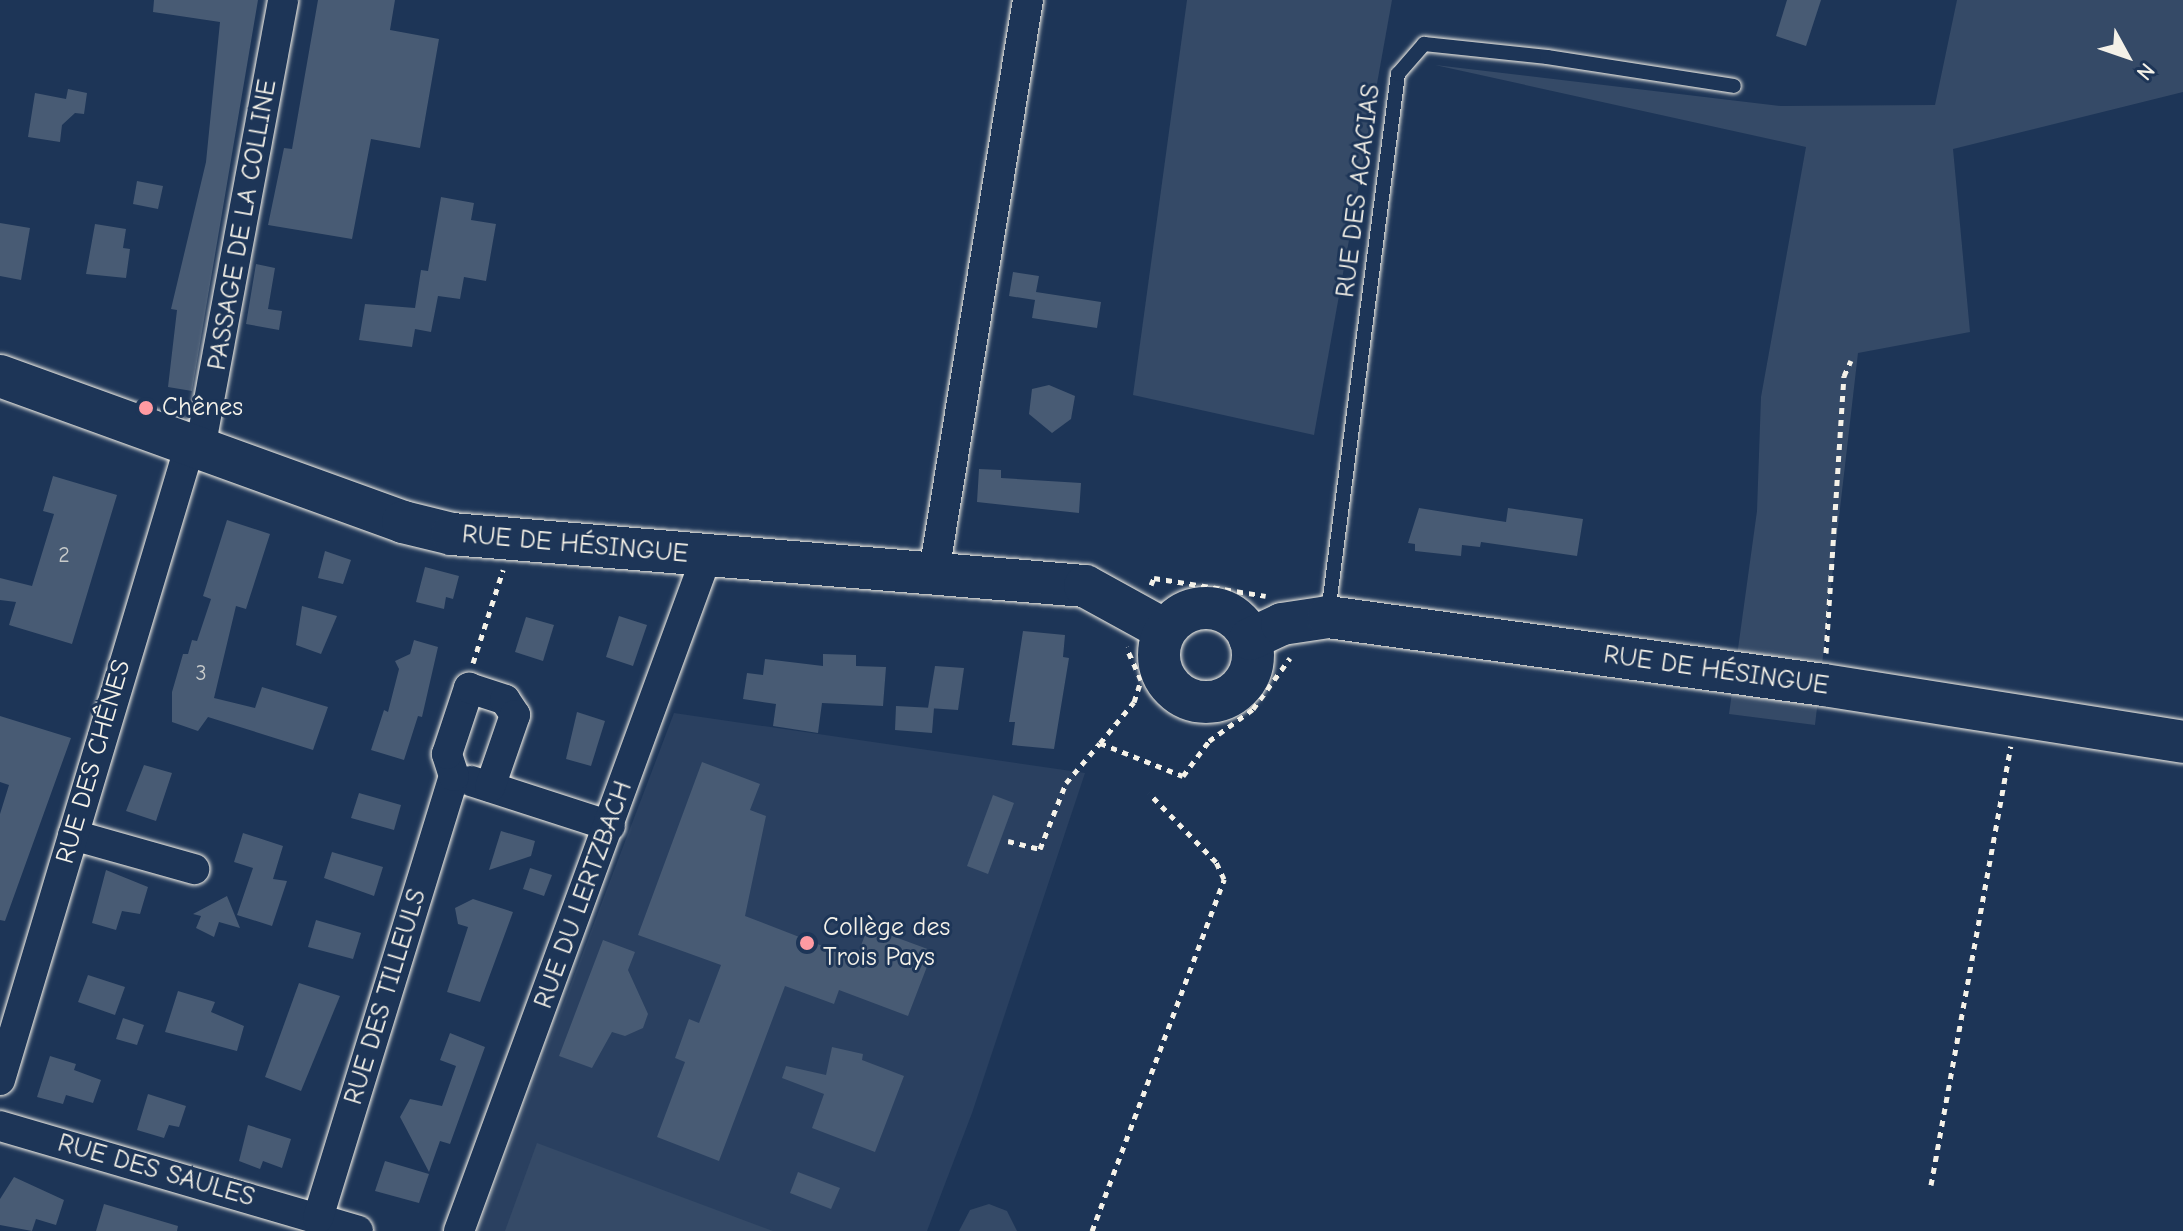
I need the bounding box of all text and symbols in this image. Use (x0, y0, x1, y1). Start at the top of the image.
north arrow (2087, 16, 2167, 96)
text: N (2131, 58, 2160, 85)
street label: PASSAGE DE LA COLLINE (202, 77, 284, 373)
street label: RUE DES ACACIAS (1330, 83, 1388, 299)
place label: Chênes (162, 392, 243, 424)
marker: Chênes (137, 399, 155, 417)
street label: RUE DE HÉSINGUE (461, 520, 689, 570)
house number: 2 (58, 543, 70, 569)
street label: RUE DE HÉSINGUE (1601, 640, 1831, 702)
street label: RUE DES CHÊNES (50, 657, 138, 867)
house number: 3 (195, 661, 207, 687)
street label: RUE DU LERTZBACH (528, 777, 640, 1013)
street label: RUE DES TILLEULS (338, 885, 434, 1109)
place label: Collège des Trois Pays (823, 912, 950, 974)
marker: Collège des Trois Pays (798, 934, 816, 952)
street label: RUE DES SAULES (54, 1128, 258, 1214)

